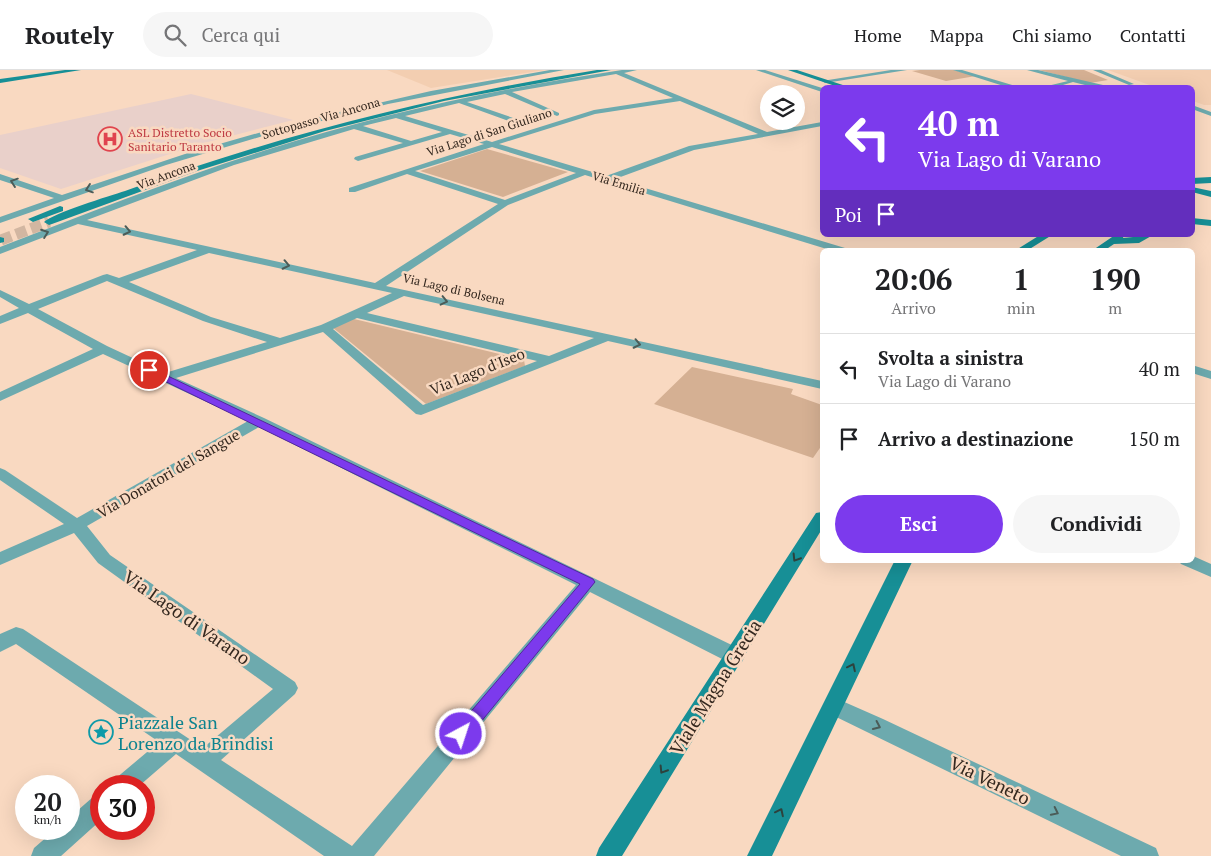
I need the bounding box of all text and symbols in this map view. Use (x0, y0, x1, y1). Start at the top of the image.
search box (143, 12, 493, 57)
text: Routely (25, 19, 113, 51)
icon: search (161, 21, 189, 49)
text: Cerca qui (201, 22, 280, 47)
text: Home (854, 23, 902, 47)
text: Mappa (930, 23, 984, 47)
text: Chi siamo (1012, 23, 1092, 47)
text: Contatti (1120, 23, 1186, 47)
map controls (760, 85, 805, 130)
button: layers (760, 85, 805, 130)
street label: Sottopasso Via Ancona (260, 94, 382, 142)
text: 40 m (918, 100, 999, 146)
street label: Via Lago di San Giuliano (424, 105, 554, 159)
icon: left (835, 105, 900, 170)
place label: ASL Distretto Socio Sanitario Taranto (128, 125, 232, 154)
hospital icon: ASL Distretto Socio Sanitario Taranto (97, 126, 123, 152)
text: Via Lago di Varano (918, 144, 1101, 173)
street label: Via Ancona (135, 158, 197, 192)
street label: Via Emilia (590, 168, 648, 198)
one-way arrow (11, 178, 19, 188)
one-way arrow (85, 183, 94, 193)
icon: arrive (872, 200, 900, 228)
text: Poi (835, 202, 862, 227)
one-way arrow (122, 225, 131, 236)
one-way arrow (41, 229, 49, 239)
text: 20:06 (874, 259, 953, 299)
text: 1 (1013, 259, 1030, 299)
text: 190 (1090, 259, 1141, 299)
one-way arrow (281, 260, 290, 270)
street label: Via Lago di Bolsena (401, 270, 507, 308)
one-way arrow (440, 295, 449, 306)
text: Arrivo (891, 297, 936, 319)
text: min (1007, 297, 1035, 319)
text: m (1108, 297, 1122, 319)
one-way arrow (633, 338, 641, 349)
street label: Via Lago d'Iseo (426, 343, 528, 399)
text: Svolta a sinistra (878, 345, 1024, 370)
pin (128, 349, 170, 391)
icon: left (835, 355, 863, 383)
icon: arrive (135, 356, 163, 384)
text: 40 m (1139, 356, 1180, 381)
text: Via Lago di Varano (878, 370, 1011, 392)
street label: Via Donatori del Sangue (93, 424, 243, 522)
icon: arrive (835, 425, 863, 453)
text: Arrivo a destinazione (878, 426, 1073, 451)
text: 150 m (1129, 426, 1180, 451)
button: Esci (835, 495, 1003, 553)
button: Condividi (1013, 495, 1180, 553)
one-way arrow (793, 553, 803, 562)
street label: Via Lago di Varano (119, 564, 255, 670)
street label: Viale Magna Grecia (664, 615, 766, 759)
one-way arrow (846, 663, 856, 672)
position arrow (434, 707, 486, 759)
place label: Piazzale San Lorenzo da Brindisi (118, 710, 274, 755)
place icon: Piazzale San Lorenzo da Brindisi (88, 719, 114, 745)
one-way arrow (872, 720, 881, 730)
street label: Via Veneto (946, 750, 1034, 810)
one-way arrow (659, 764, 669, 773)
speed limit sign: 30 (90, 775, 155, 840)
text: 20 (33, 785, 62, 818)
one-way arrow (1050, 805, 1059, 815)
one-way arrow (774, 808, 784, 817)
text: km/h (34, 812, 61, 827)

